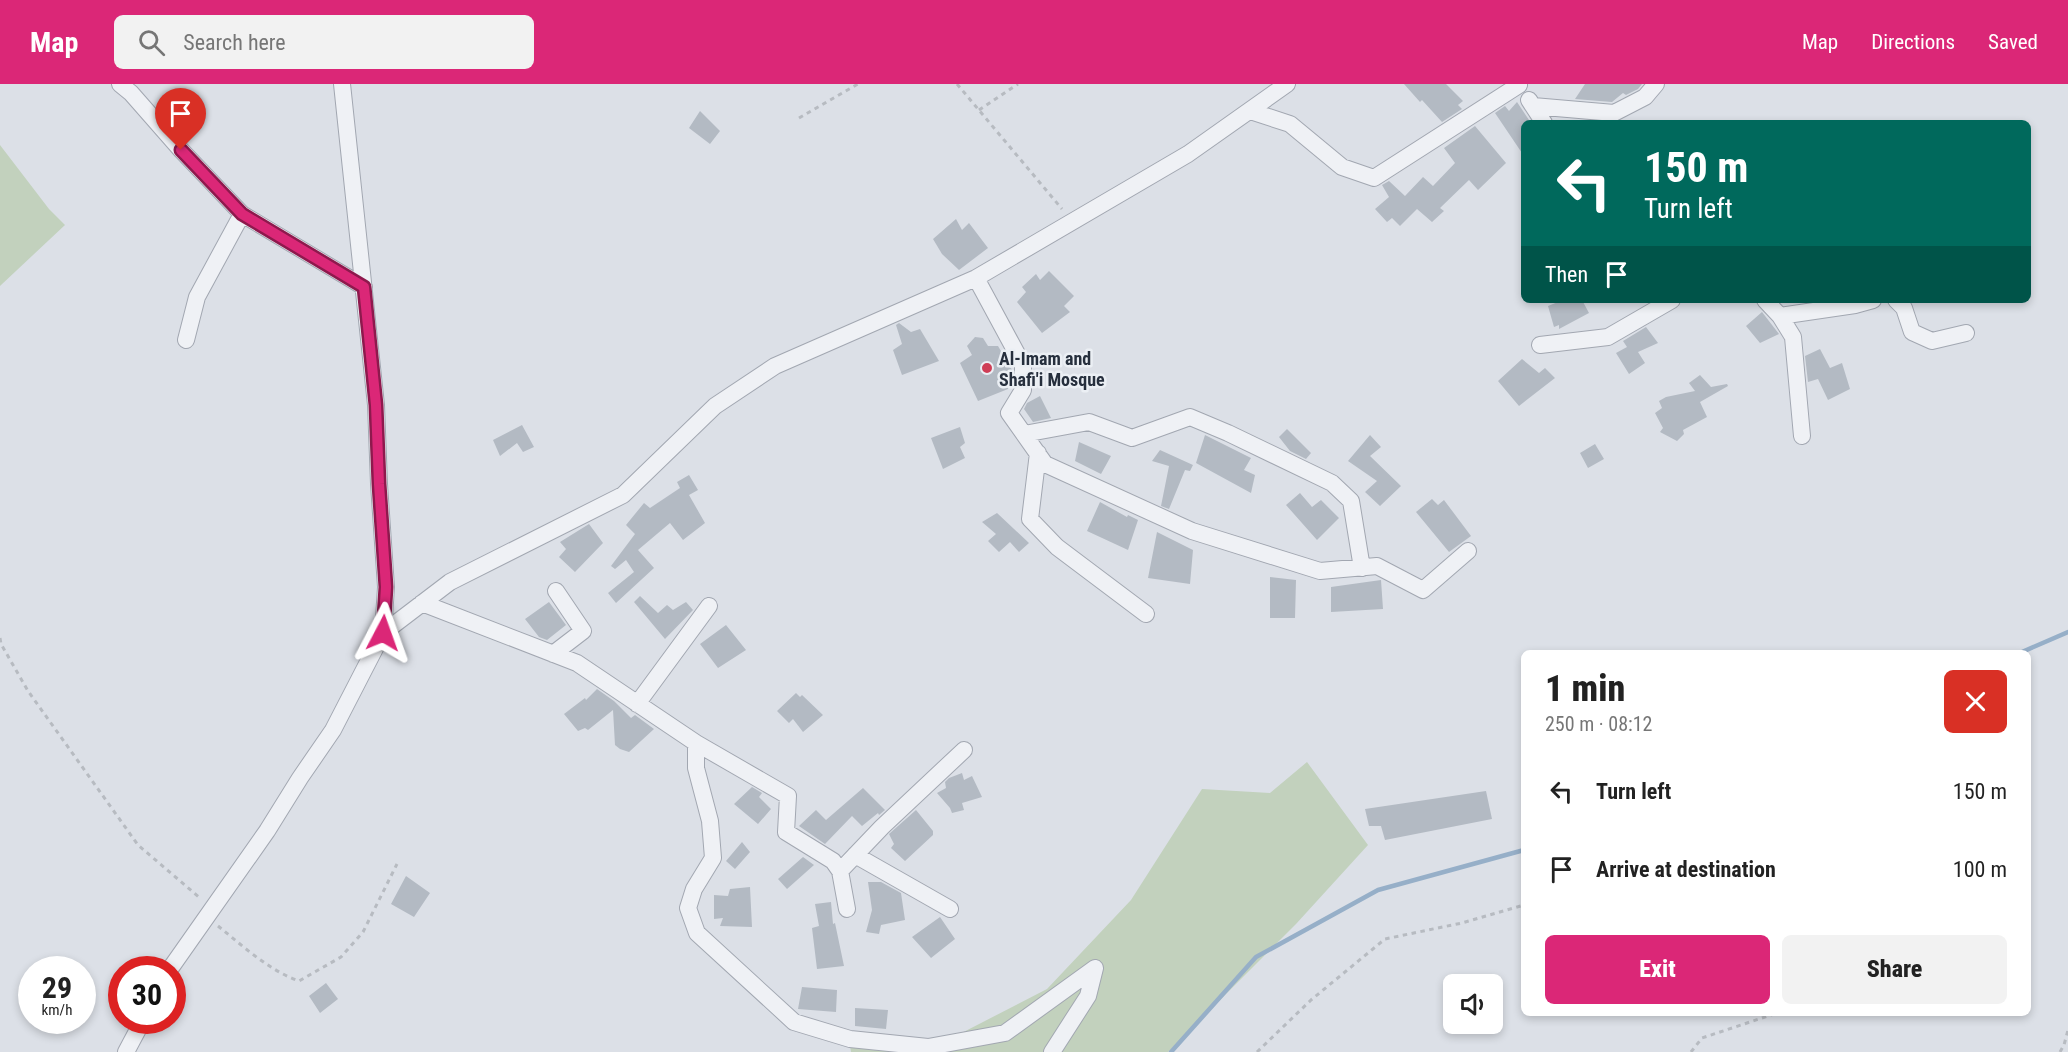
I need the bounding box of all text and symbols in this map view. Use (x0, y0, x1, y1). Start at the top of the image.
search box (114, 15, 534, 69)
text: Map (30, 26, 78, 59)
icon: search (135, 26, 168, 59)
text: Search here (183, 30, 286, 55)
text: Map (1802, 30, 1838, 54)
text: Directions (1871, 30, 1955, 54)
text: Saved (1988, 30, 2038, 54)
pin (155, 88, 206, 150)
icon: arrive (164, 97, 197, 130)
text: 150 m (1644, 143, 1749, 192)
icon: left (1545, 144, 1623, 222)
text: Turn left (1644, 193, 1733, 225)
icon: arrive (1600, 258, 1633, 291)
text: Then (1545, 262, 1588, 287)
place label: Al-Imam and Shafi'i Mosque (999, 348, 1105, 390)
marker: Al-Imam and Shafi'i Mosque (980, 361, 994, 375)
position arrow (351, 601, 415, 665)
text: 1 min (1545, 668, 1625, 710)
button: close (1944, 670, 2007, 733)
text: 250 m · 08:12 (1545, 712, 1652, 736)
icon: left (1545, 775, 1578, 808)
text: Turn left (1596, 779, 1671, 804)
text: 150 m (1953, 779, 2007, 804)
icon: arrive (1545, 853, 1578, 886)
text: Arrive at destination (1596, 857, 1776, 882)
text: 100 m (1953, 857, 2007, 882)
button: Exit (1545, 935, 1770, 1004)
button: Share (1782, 935, 2007, 1004)
speed limit sign: 30 (108, 956, 186, 1034)
text: 29 (42, 970, 72, 1005)
map controls (1443, 974, 1503, 1034)
button: sound (1443, 974, 1503, 1034)
text: km/h (42, 1001, 72, 1019)

